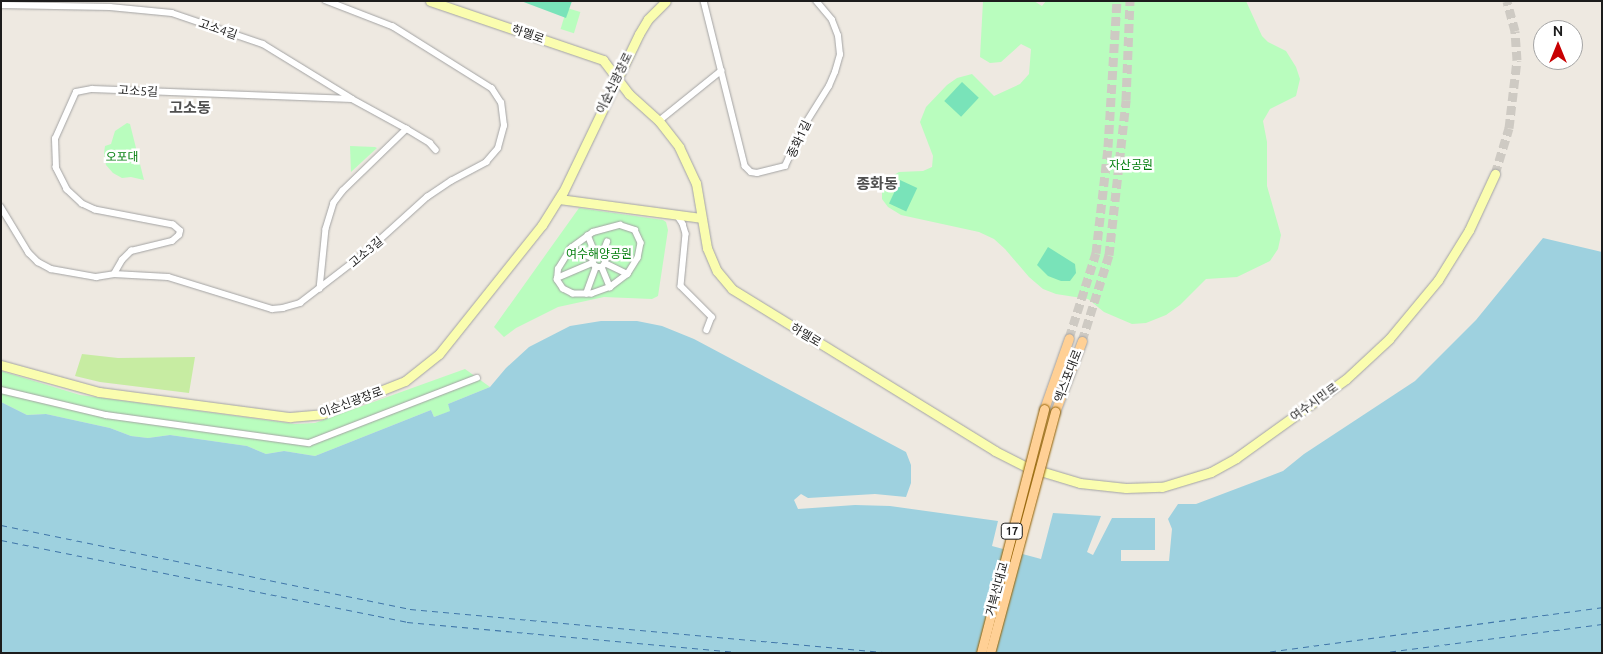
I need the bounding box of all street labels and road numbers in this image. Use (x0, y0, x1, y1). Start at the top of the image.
street label: 고소4길 (197, 16, 239, 42)
street label: 하멜로 (510, 22, 546, 46)
street label: 이순신광장로 (593, 50, 635, 116)
street label: 고소5길 (118, 83, 158, 99)
street label: 종화1길 (784, 118, 814, 160)
street label: 고소3길 (346, 234, 386, 270)
street label: 하멜로 (788, 320, 824, 350)
street label: 엑스포대로 (1051, 348, 1085, 404)
street label: 여수시민로 (1287, 380, 1341, 424)
street label: 이순신광장로 (317, 384, 385, 420)
road number: 17 (1001, 522, 1023, 540)
street label: 거북선대교 (983, 560, 1011, 618)

